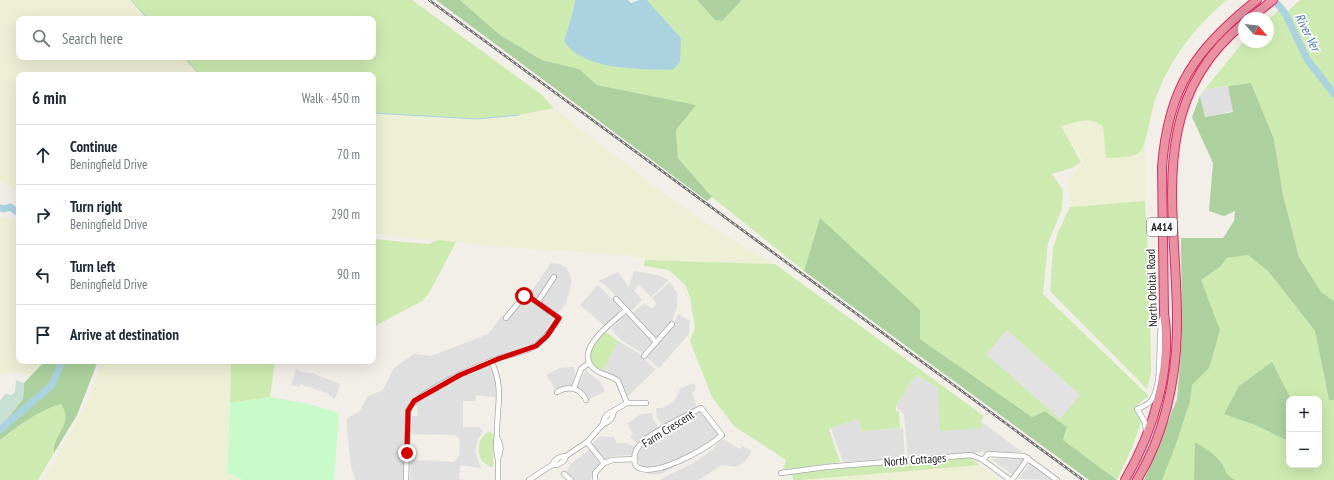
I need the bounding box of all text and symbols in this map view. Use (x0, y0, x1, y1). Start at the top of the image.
water label: River Ver (1291, 11, 1325, 56)
north arrow (1238, 12, 1274, 48)
search box (16, 16, 376, 60)
icon: search (30, 27, 52, 49)
text: Search here (62, 29, 123, 48)
text: 6 min (32, 87, 66, 109)
text: Walk · 450 m (302, 90, 360, 107)
text: Continue (70, 137, 117, 156)
icon: ahead (32, 144, 54, 166)
text: 70 m (337, 146, 360, 163)
text: Beningfield Drive (70, 156, 147, 173)
text: Turn right (70, 197, 122, 216)
icon: right (32, 204, 54, 226)
text: 290 m (331, 206, 360, 223)
text: Beningfield Drive (70, 216, 147, 233)
road number: A414 (1147, 218, 1177, 236)
street label: North Orbital Road (1143, 249, 1160, 327)
text: Turn left (70, 257, 115, 276)
icon: left (32, 264, 54, 286)
text: 90 m (337, 266, 360, 283)
text: Beningfield Drive (70, 276, 147, 293)
route start (515, 287, 533, 305)
icon: arrive (32, 324, 54, 346)
text: Arrive at destination (70, 325, 179, 344)
map controls (1286, 396, 1322, 468)
button: + (1286, 396, 1322, 432)
street label: Farm Crescent (639, 406, 697, 450)
button: − (1286, 432, 1322, 468)
route end (398, 444, 416, 462)
street label: North Cottages (883, 450, 947, 469)

